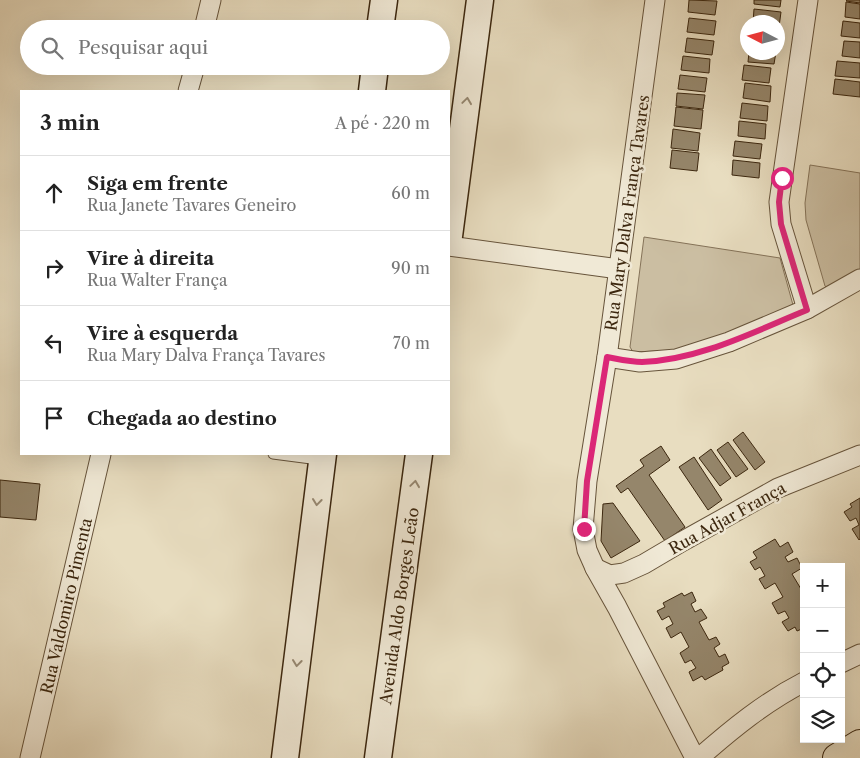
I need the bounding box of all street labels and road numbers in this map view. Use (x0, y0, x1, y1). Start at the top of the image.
street label: Rua Mary Dalva França Tavares (601, 94, 653, 332)
street label: Rua Adjar França (665, 477, 790, 558)
street label: Avenida Aldo Borges Leão (375, 506, 423, 707)
street label: Rua Valdomiro Pimenta (36, 515, 96, 696)

